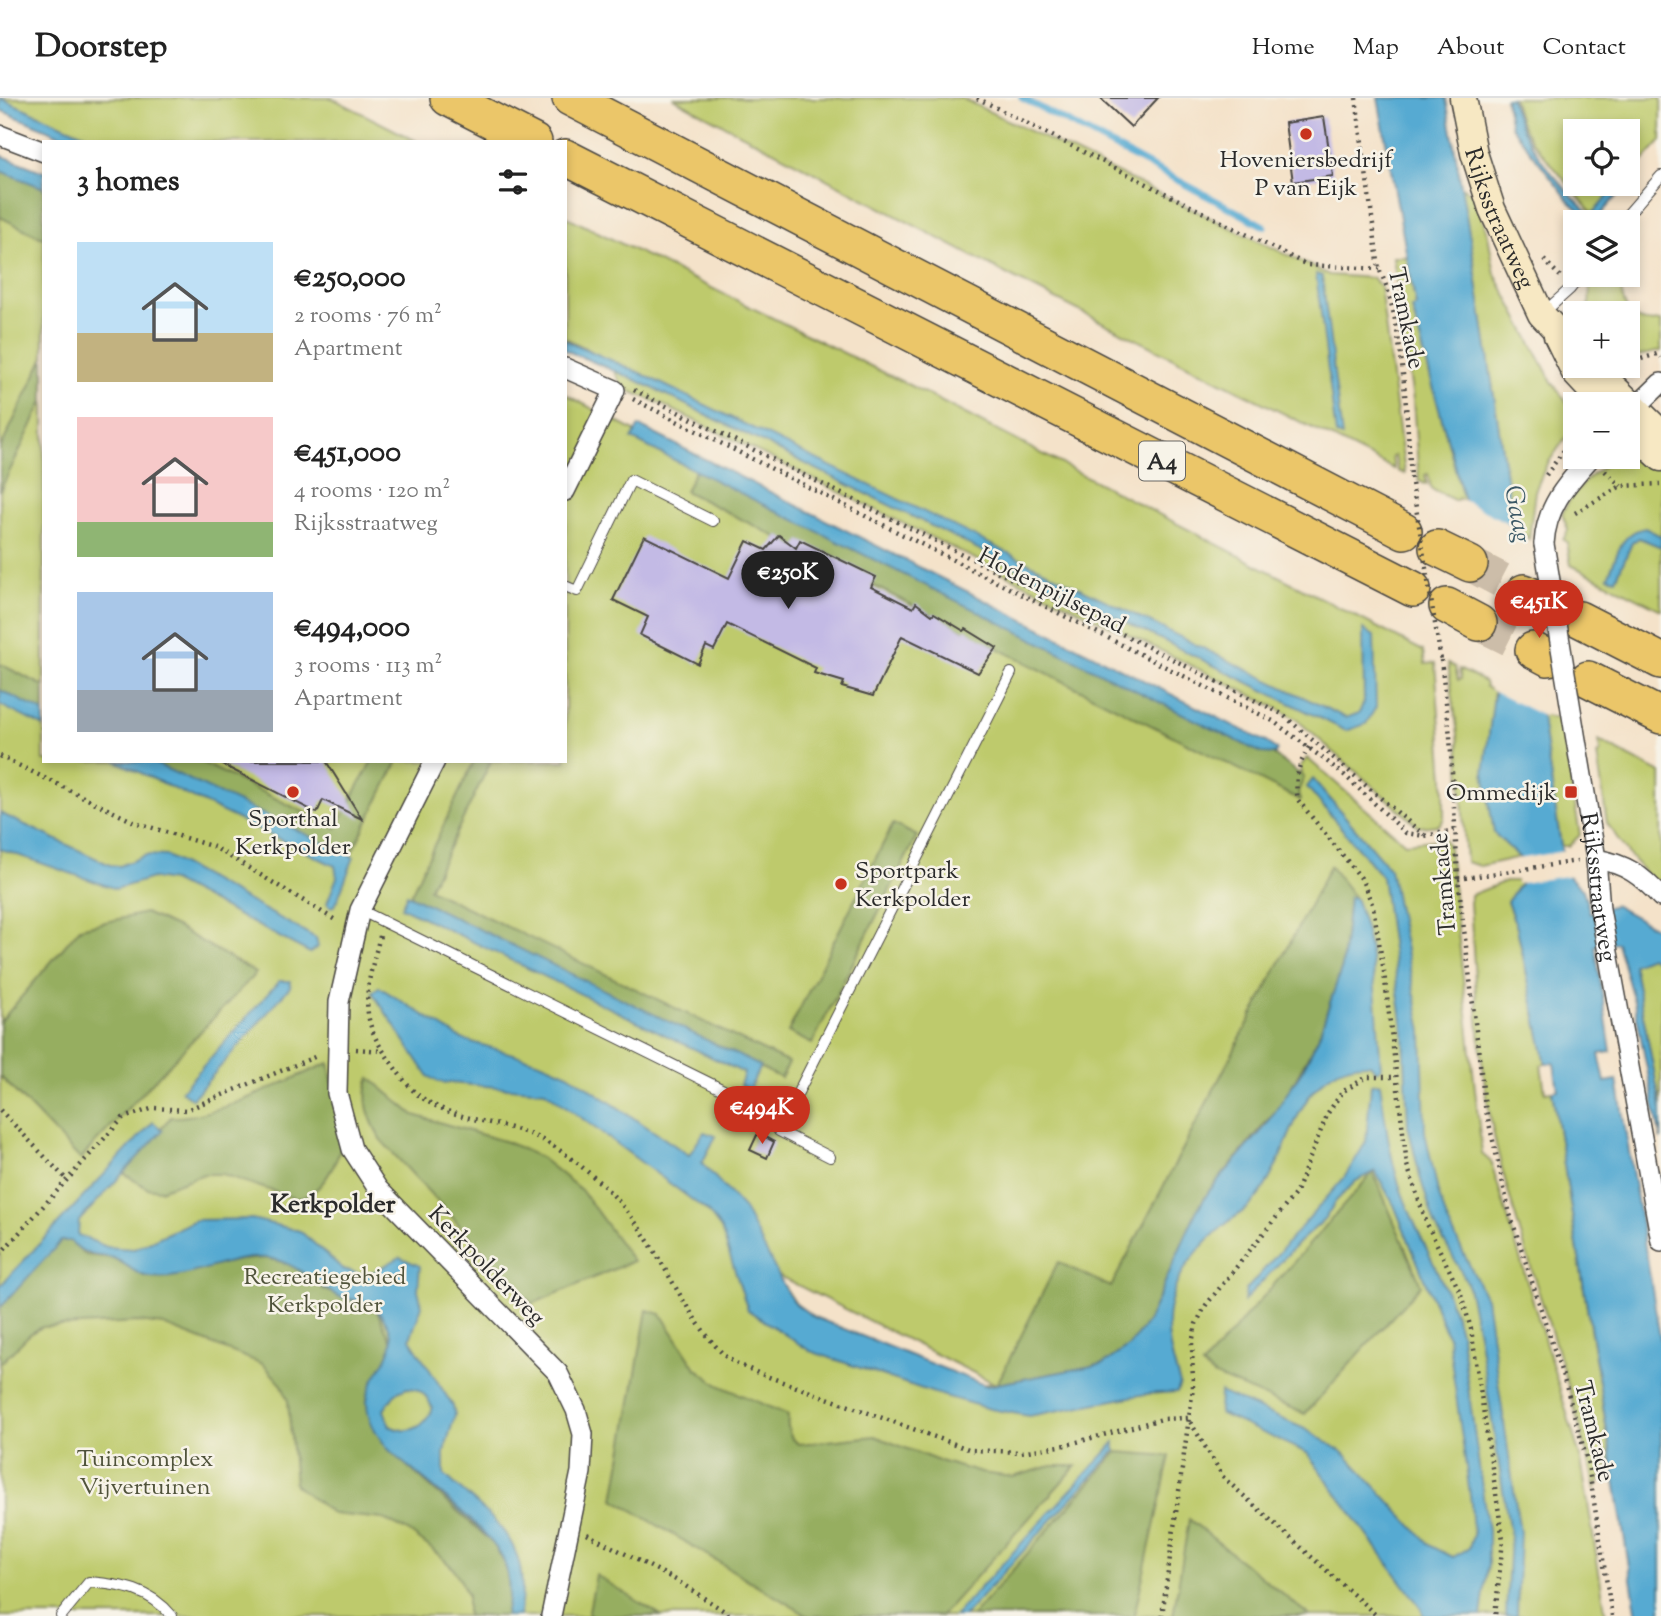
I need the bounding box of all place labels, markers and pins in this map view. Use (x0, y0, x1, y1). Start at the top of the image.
marker: Hoveniersbedrijf P van Eijk (1298, 126, 1314, 142)
place label: Hoveniersbedrijf P van Eijk (1219, 144, 1394, 206)
pin: €250K (739, 552, 837, 611)
pin: €451K (1490, 580, 1588, 640)
place label: Ommedijk (1446, 777, 1557, 811)
marker: Sporthal Kerkpolder (285, 784, 301, 800)
marker: Ommedijk (1563, 784, 1579, 800)
place label: Sporthal Kerkpolder (235, 803, 351, 865)
place label: Sportpark Kerkpolder (855, 855, 971, 917)
marker: Sportpark Kerkpolder (833, 876, 849, 892)
pin: €494K (713, 1086, 811, 1146)

